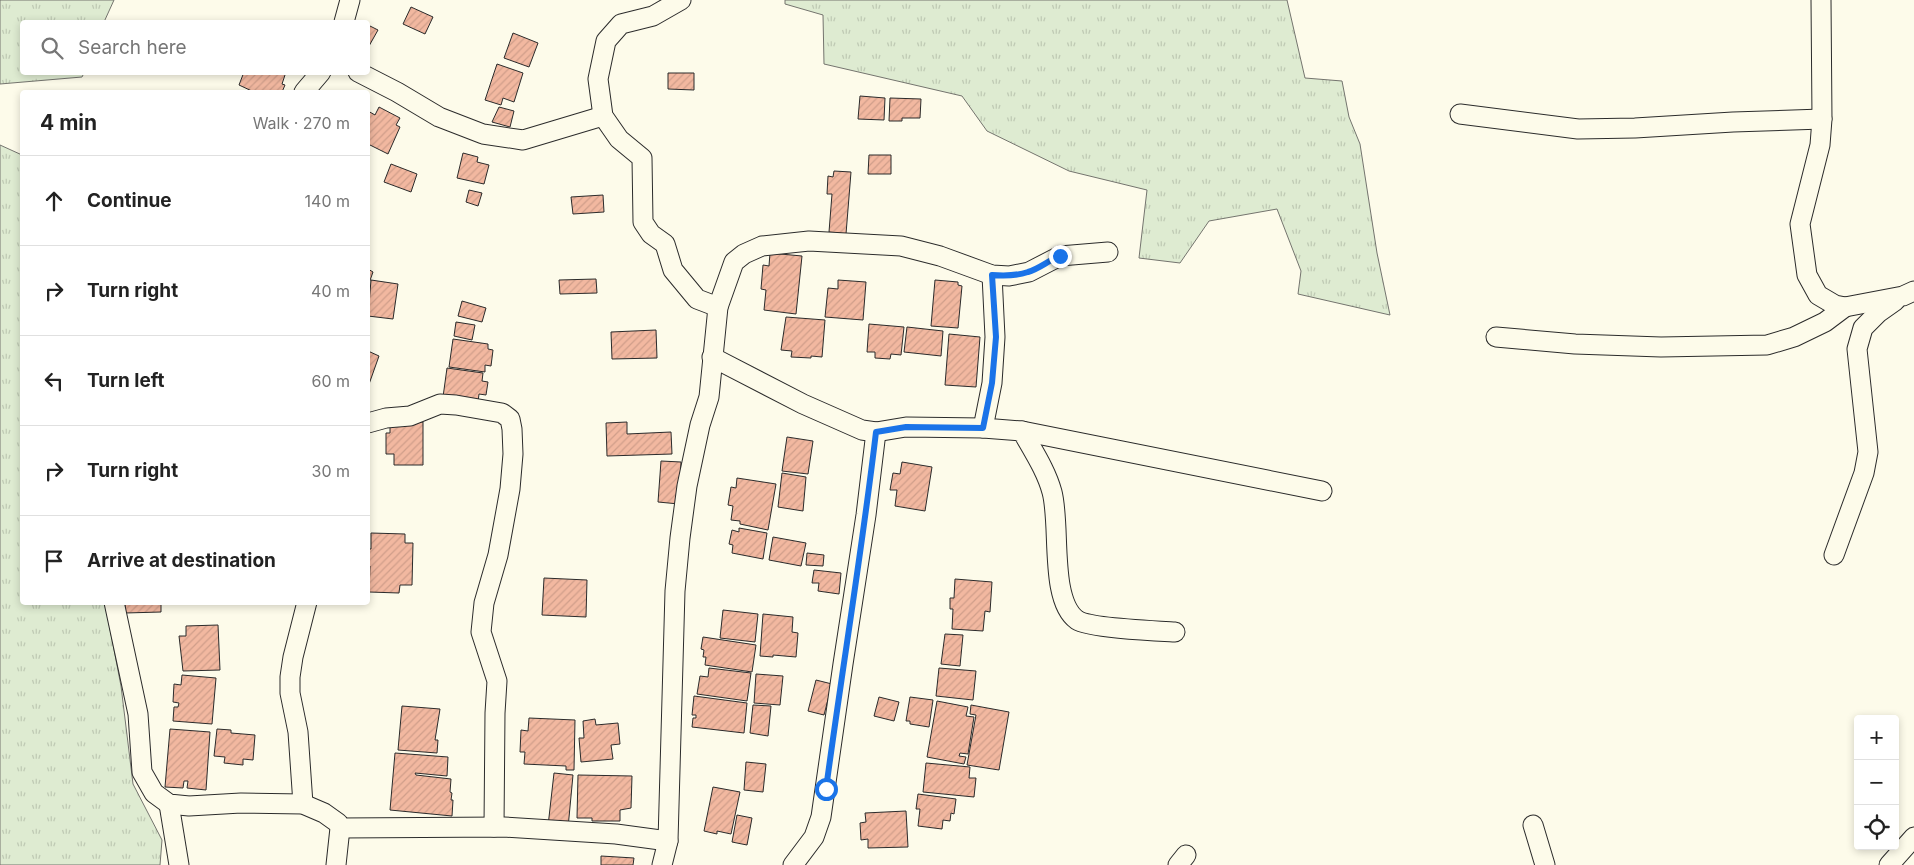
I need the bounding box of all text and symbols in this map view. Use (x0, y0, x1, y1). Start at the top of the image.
search box (20, 20, 370, 75)
icon: search (38, 34, 66, 62)
text: Search here (78, 36, 187, 59)
text: 4 min (40, 110, 97, 135)
text: Walk · 270 m (253, 113, 350, 133)
icon: ahead (40, 187, 68, 215)
text: Continue (87, 189, 172, 212)
text: 140 m (305, 191, 350, 211)
route end (1049, 245, 1072, 268)
icon: right (40, 277, 68, 305)
text: Turn right (87, 279, 178, 302)
text: 40 m (311, 281, 350, 301)
icon: left (40, 367, 68, 395)
text: Turn left (87, 369, 165, 392)
text: 60 m (311, 371, 350, 391)
icon: right (40, 457, 68, 485)
text: Turn right (87, 459, 178, 482)
text: 30 m (312, 461, 350, 481)
icon: arrive (40, 547, 68, 575)
text: Arrive at destination (87, 549, 276, 572)
map controls (1854, 715, 1899, 850)
button: + (1854, 715, 1899, 760)
button: − (1854, 760, 1899, 805)
route start (815, 778, 838, 801)
button: locate (1854, 805, 1899, 850)

